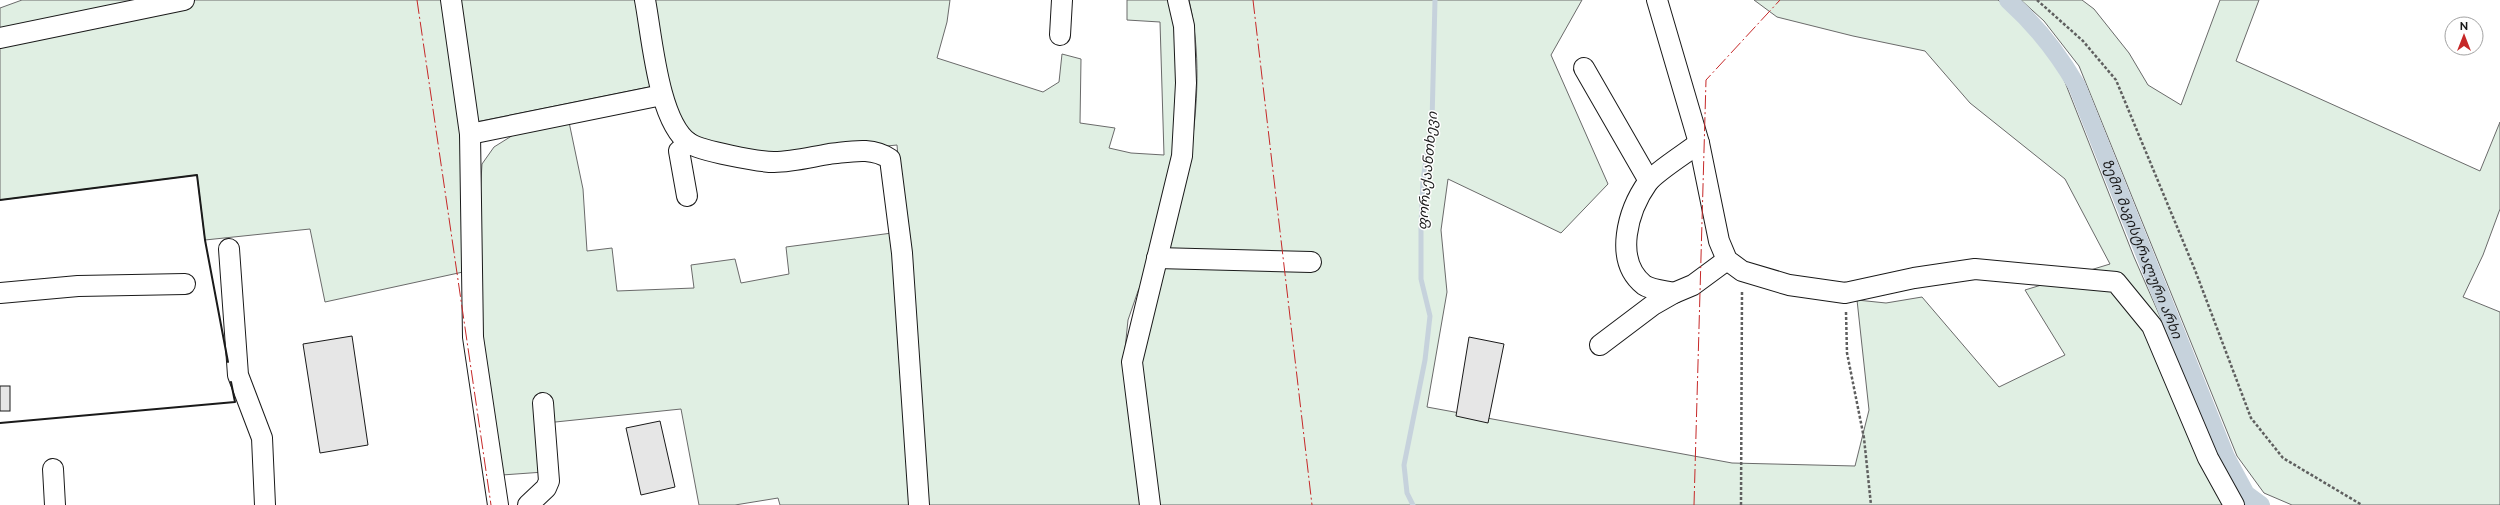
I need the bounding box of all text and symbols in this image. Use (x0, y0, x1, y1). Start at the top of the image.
north arrow (2444, 16, 2484, 56)
text: N (2460, 20, 2468, 33)
water label: ფორაქაანთხევი (1414, 110, 1441, 231)
water label: ზემო მაგისტრალური არხი (2099, 157, 2186, 342)

